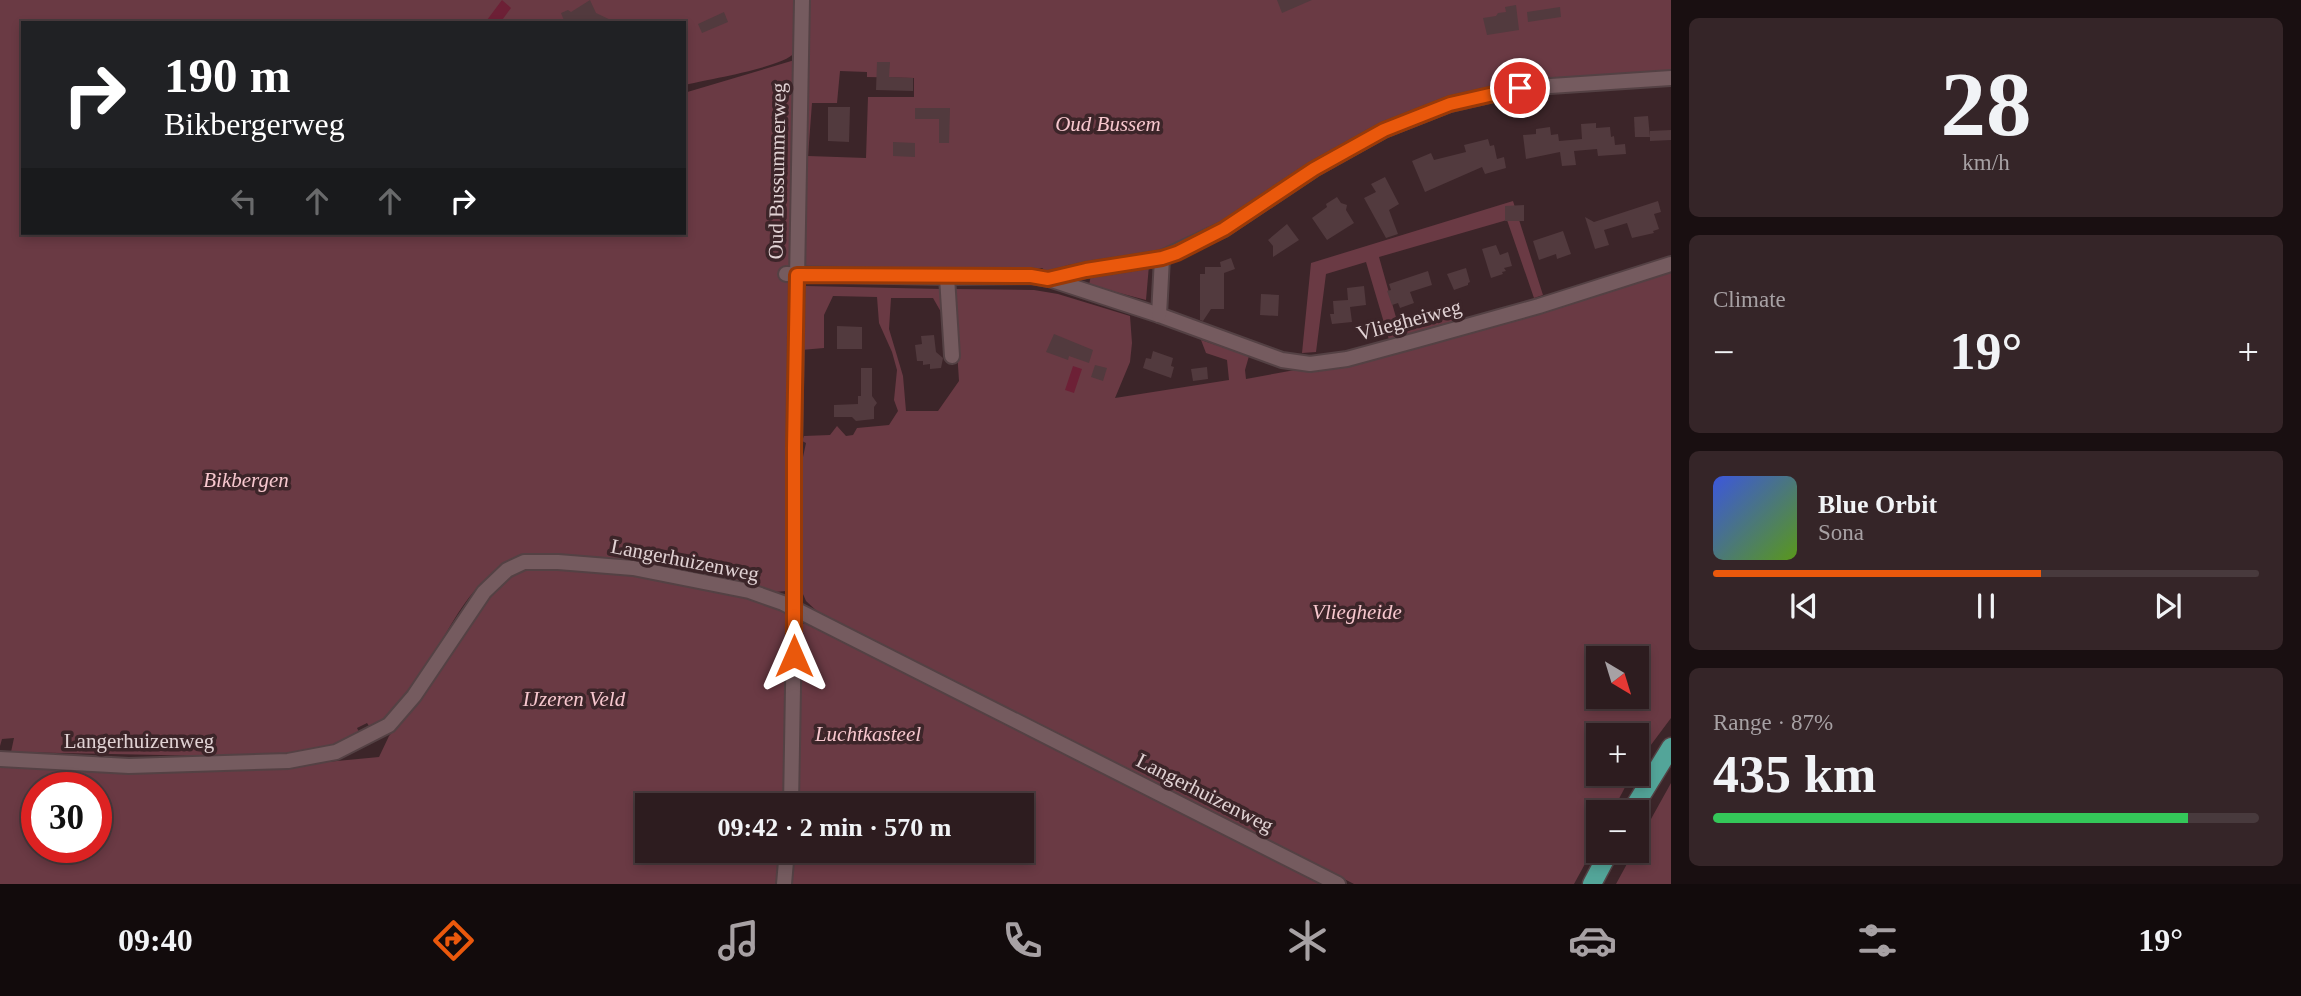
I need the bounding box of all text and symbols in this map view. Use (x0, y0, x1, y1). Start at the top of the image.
text: 190 m (164, 48, 291, 103)
icon: right (49, 49, 140, 140)
text: 28 (1941, 54, 2032, 155)
pin (1490, 58, 1550, 118)
icon: arrive (1501, 69, 1539, 107)
street label: Oud Bussummerweg (763, 82, 791, 260)
text: Bikbergerweg (164, 106, 345, 142)
park label: Oud Bussem (1055, 112, 1161, 136)
text: km/h (1962, 150, 2010, 175)
icon: left (225, 182, 263, 220)
icon: ahead (298, 182, 336, 220)
icon: ahead (371, 182, 409, 220)
icon: right (444, 182, 482, 220)
text: Climate (1713, 287, 1786, 312)
street label: Vliegheiweg (1354, 294, 1464, 345)
text: 19° (1950, 323, 2022, 380)
text: − (1713, 331, 1734, 373)
text: + (2238, 331, 2259, 373)
park label: Bikbergen (203, 468, 289, 492)
text: Blue Orbit (1818, 490, 1937, 519)
text: Sona (1818, 520, 1864, 545)
street label: Langerhuizenweg (609, 534, 762, 586)
icon: previous (1785, 587, 1823, 625)
icon: pause (1967, 587, 2005, 625)
icon: next (2149, 587, 2187, 625)
park label: Vliegheide (1312, 600, 1402, 624)
position arrow (757, 619, 831, 693)
north arrow (1586, 646, 1648, 709)
map controls (1586, 646, 1649, 863)
park label: IJzeren Veld (522, 687, 626, 711)
text: Range · 87% (1713, 710, 1833, 735)
park label: Luchtkasteel (814, 722, 921, 746)
button: + (1586, 723, 1649, 786)
street label: Langerhuizenweg (64, 729, 215, 753)
text: 435 km (1713, 746, 1876, 803)
street label: Langerhuizenweg (1133, 748, 1278, 838)
speed limit sign: 30 (21, 772, 112, 863)
button: − (1586, 800, 1649, 863)
text: 09:42 · 2 min · 570 m (718, 813, 952, 842)
icon: directions (429, 916, 478, 965)
icon: music (714, 916, 763, 965)
icon: phone (998, 916, 1047, 965)
icon: climate (1283, 916, 1332, 965)
icon: car (1568, 916, 1617, 965)
icon: filters (1853, 916, 1902, 965)
text: 09:40 (118, 922, 193, 958)
text: 19° (2138, 922, 2183, 958)

